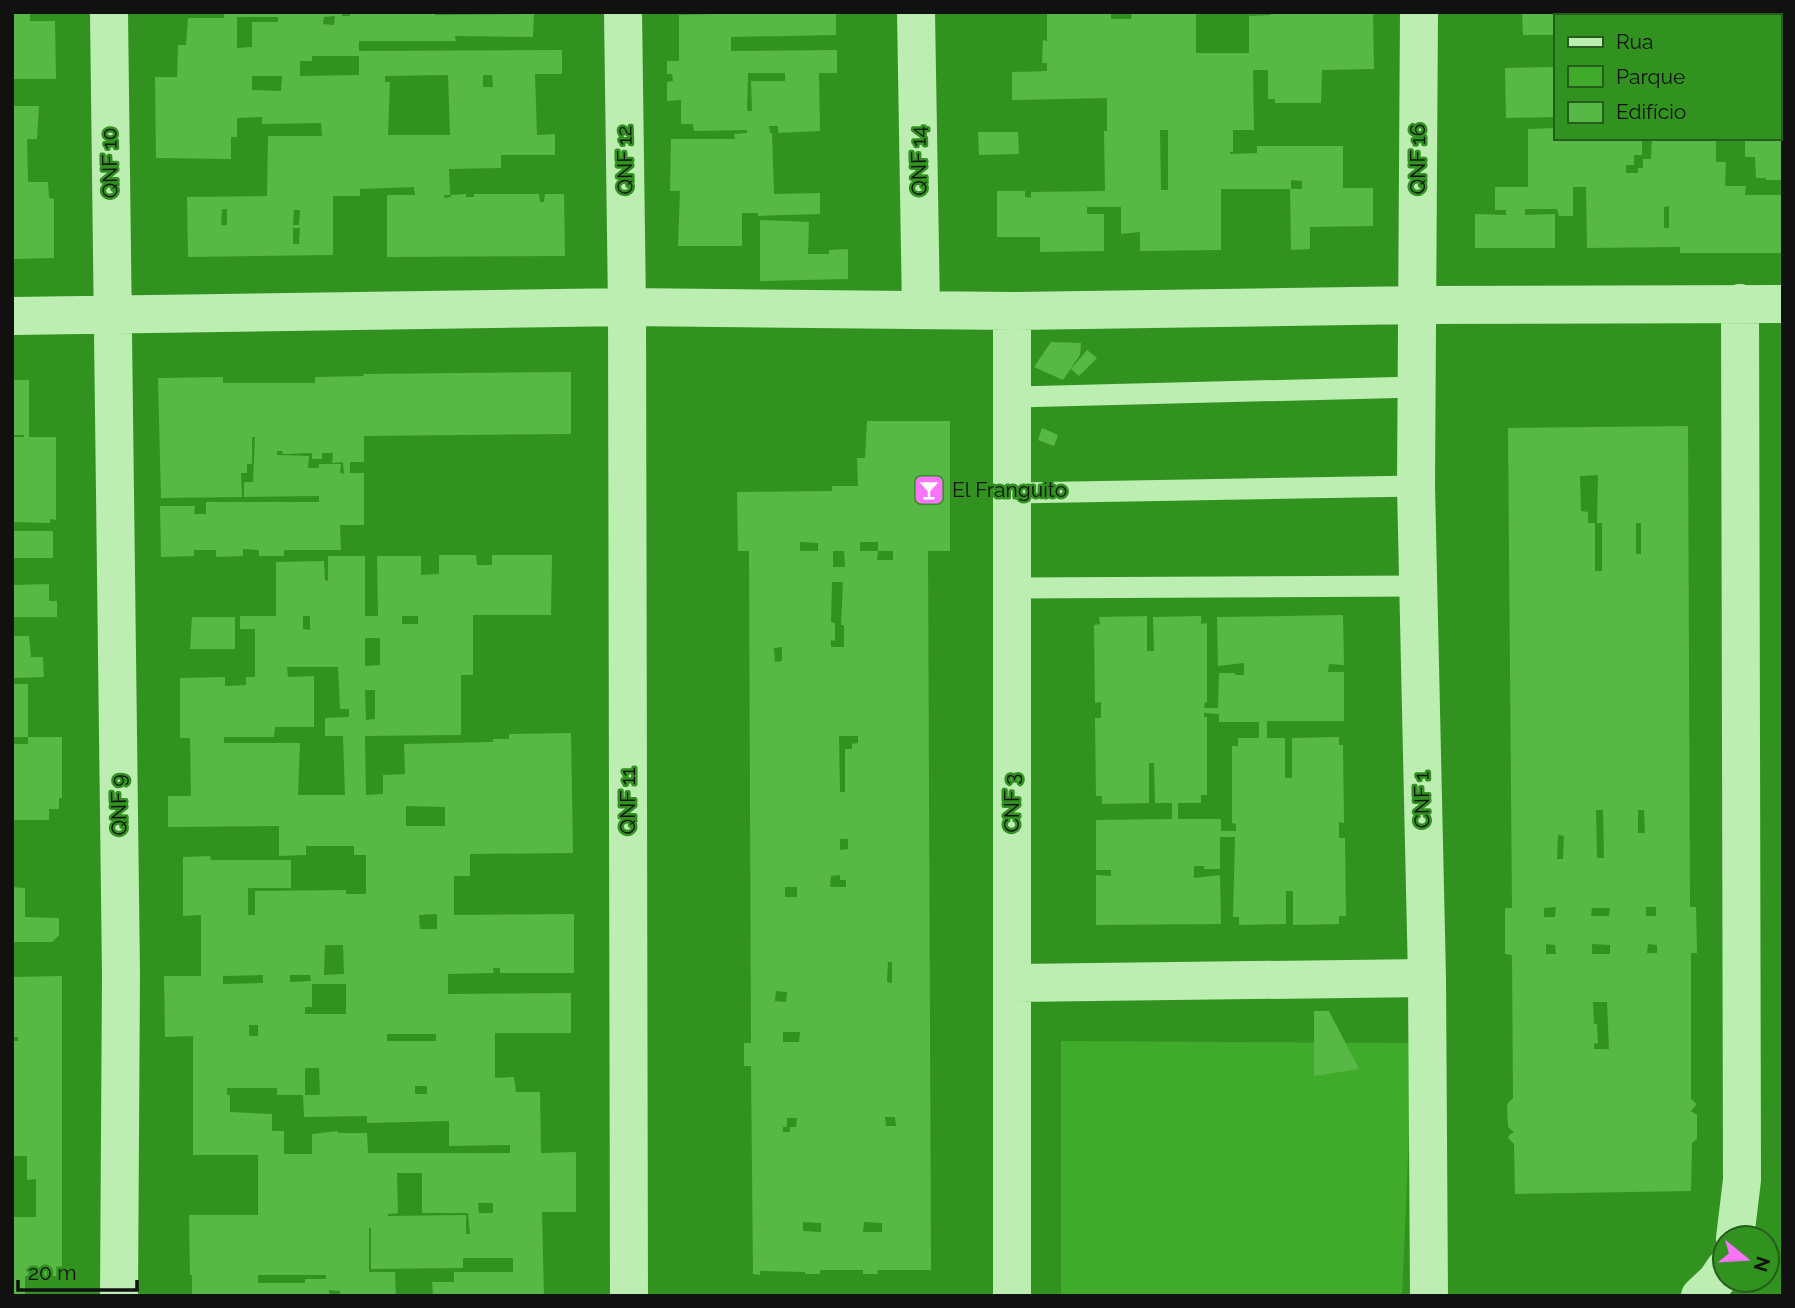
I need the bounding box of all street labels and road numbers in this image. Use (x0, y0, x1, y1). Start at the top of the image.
street label: QNF 16 (1405, 124, 1430, 194)
street label: QNF 12 (611, 125, 638, 195)
street label: QNF 14 (905, 126, 932, 196)
street label: QNF 10 (96, 127, 123, 199)
street label: QNF 11 (615, 767, 640, 835)
street label: CNF 1 (1409, 771, 1434, 829)
street label: CNF 3 (999, 773, 1024, 833)
street label: QNF 9 (105, 774, 132, 836)

